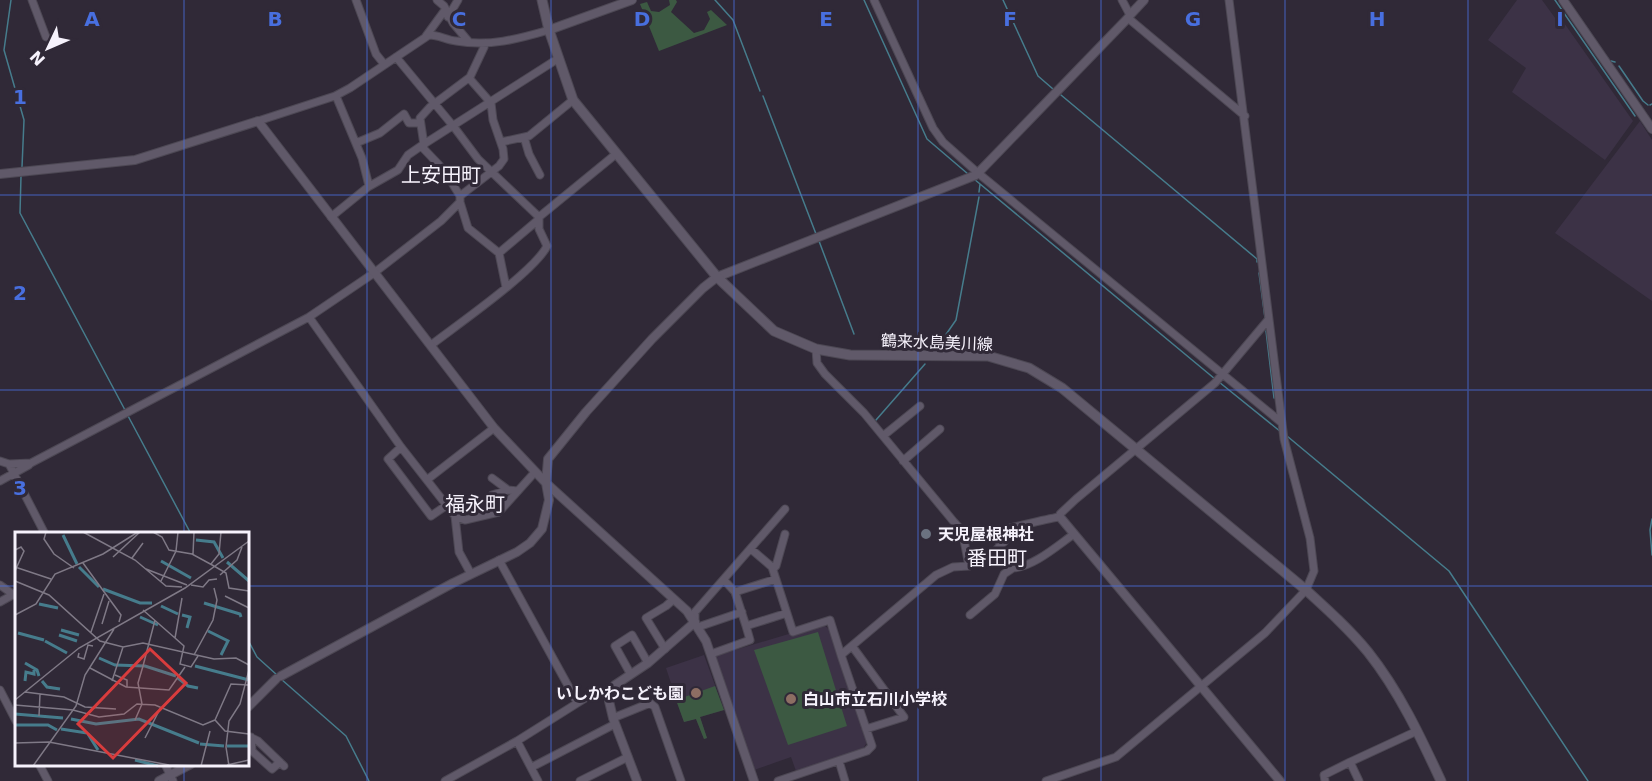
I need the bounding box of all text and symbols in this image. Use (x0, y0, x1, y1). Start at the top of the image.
text: A (84, 7, 100, 31)
text: B (267, 7, 283, 31)
text: C (452, 7, 466, 31)
text: D (634, 7, 650, 31)
text: E (819, 7, 833, 31)
text: F (1003, 7, 1017, 31)
text: G (1185, 7, 1201, 31)
text: H (1369, 7, 1385, 31)
text: I (1556, 7, 1564, 31)
north arrow (18, 18, 78, 78)
text: N (26, 47, 49, 69)
text: 1 (13, 85, 27, 109)
district label: 上安田町 (401, 163, 481, 187)
text: 2 (13, 281, 27, 305)
street label: 鶴来水島美川線 (881, 331, 993, 354)
text: 3 (13, 476, 27, 500)
district label: 福永町 (445, 492, 505, 516)
place label: 天児屋根神社 (938, 525, 1034, 544)
marker: 天児屋根神社 (919, 527, 933, 541)
inset map (15, 532, 249, 766)
district label: 番田町 (967, 546, 1027, 570)
place label: いしかわこども園 (556, 684, 684, 703)
marker: いしかわこども園 (689, 686, 703, 700)
place label: 白山市立石川小学校 (803, 690, 947, 709)
marker: 白山市立石川小学校 (784, 692, 798, 706)

